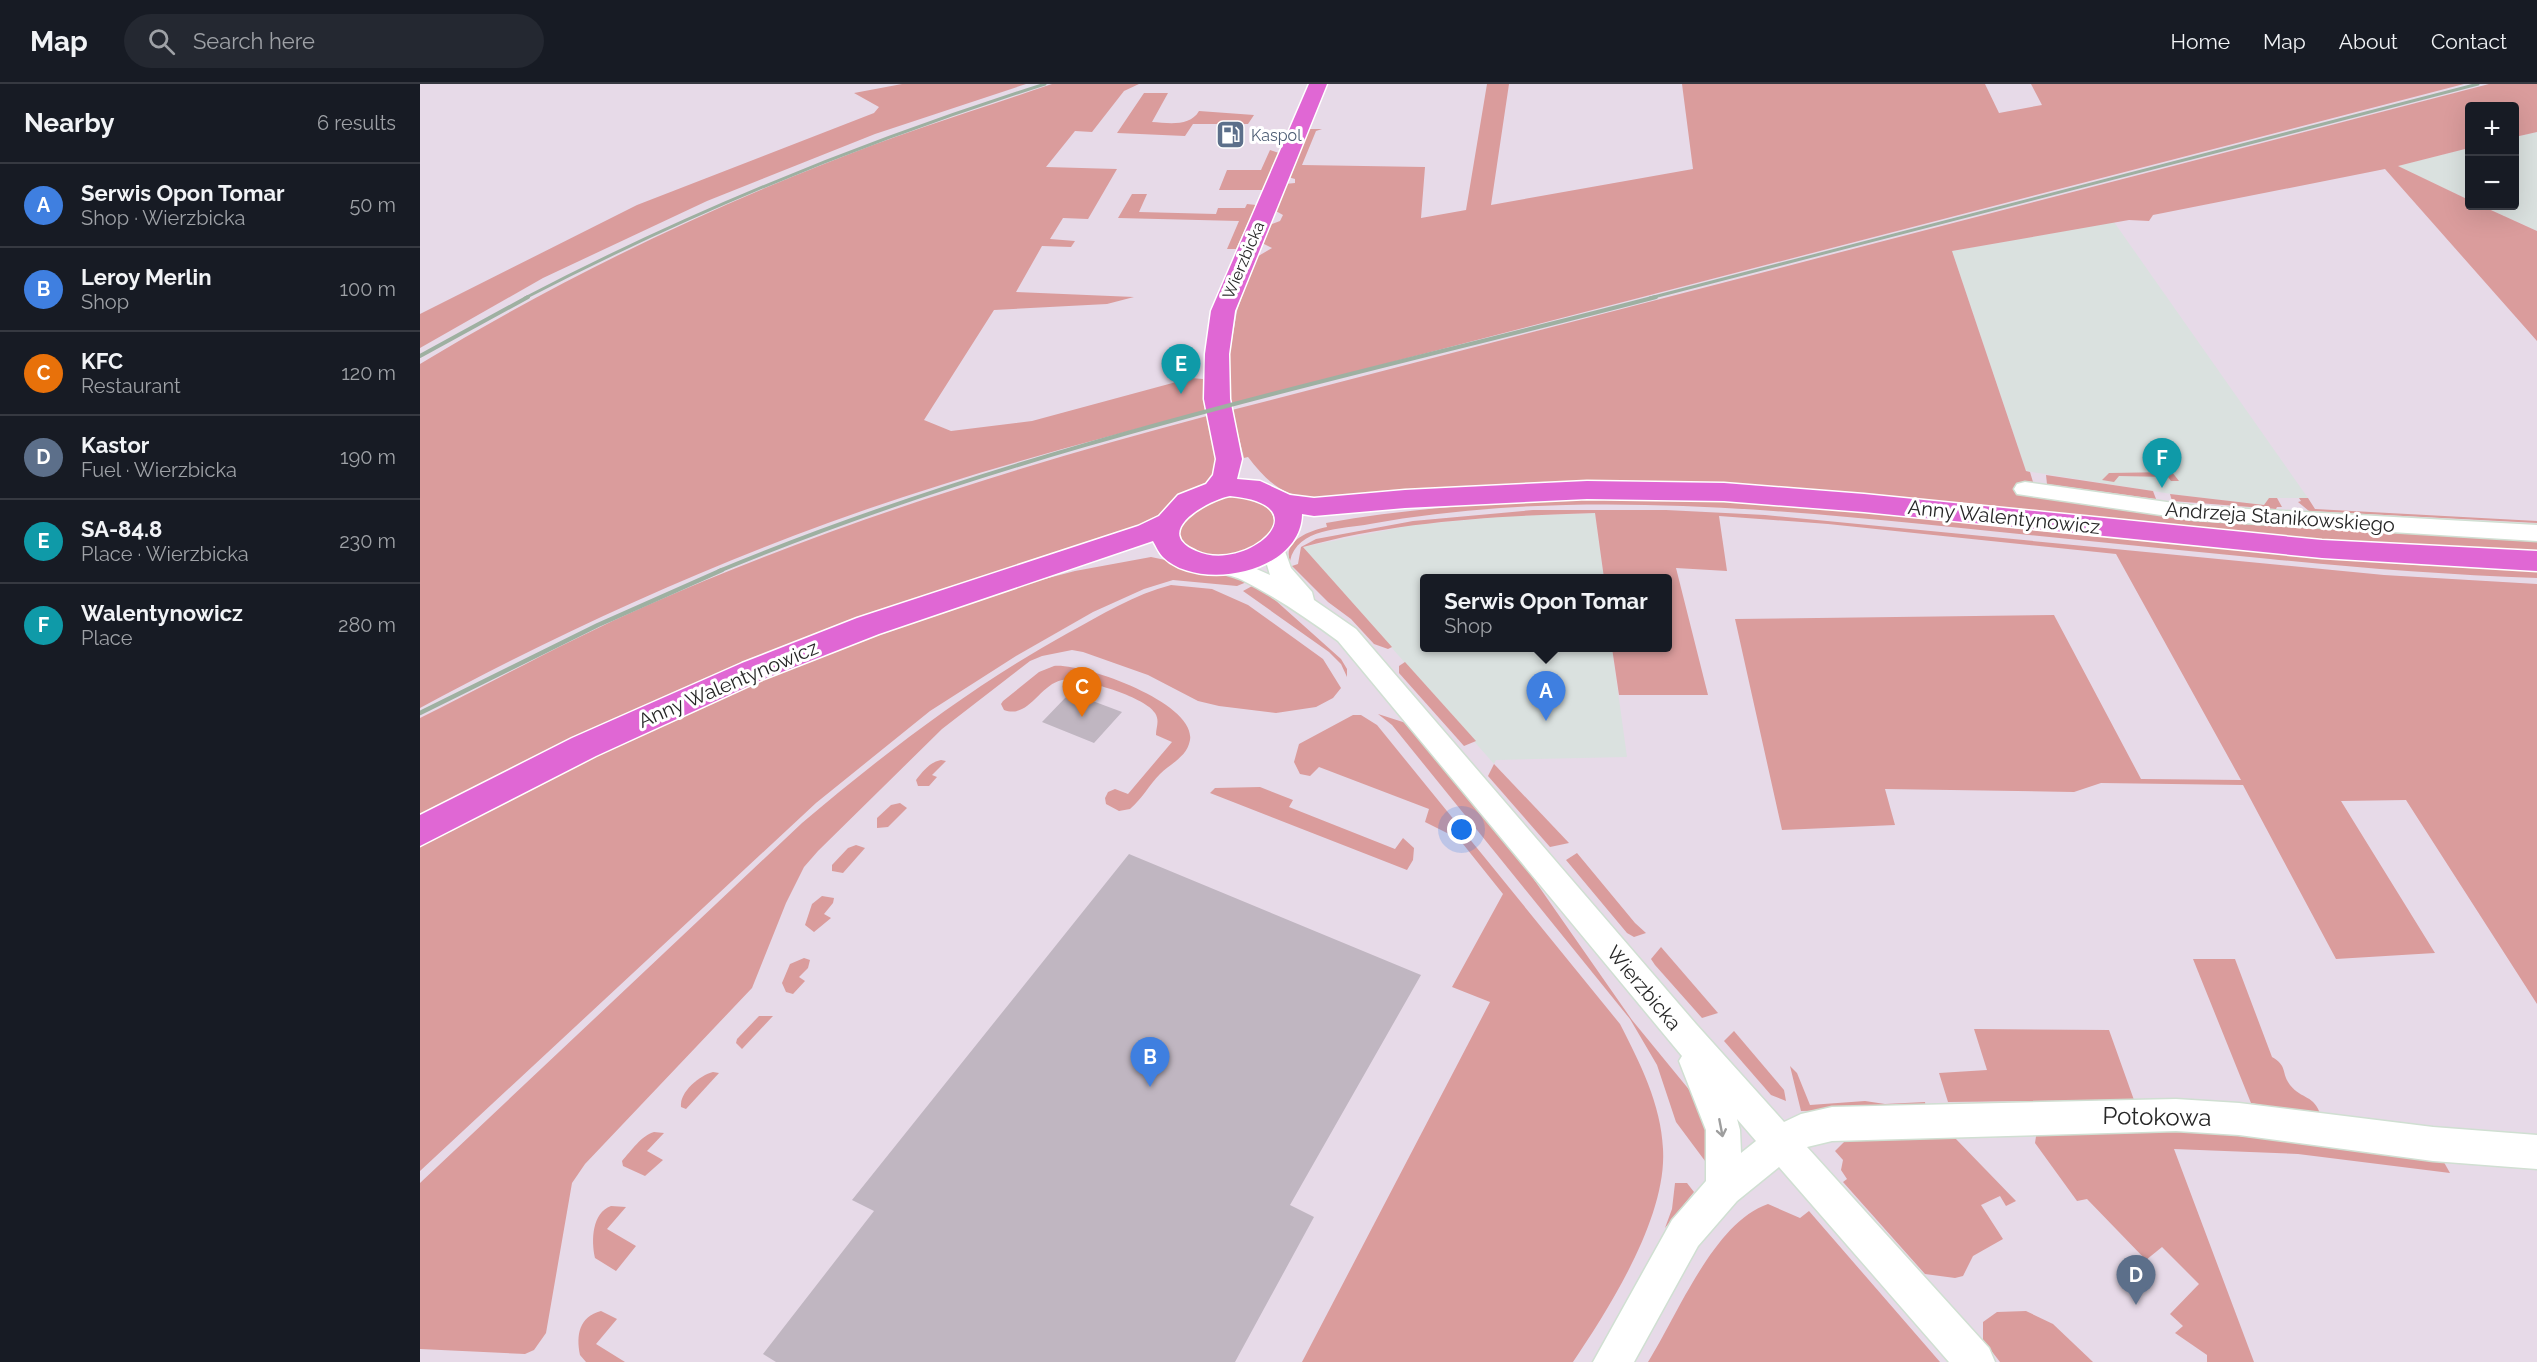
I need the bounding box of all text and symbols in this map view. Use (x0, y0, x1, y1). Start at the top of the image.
search box (124, 14, 544, 68)
text: Map (30, 25, 88, 58)
icon: search (145, 25, 178, 58)
text: Search here (193, 28, 315, 54)
text: Home (2171, 29, 2230, 54)
text: Map (2263, 29, 2306, 54)
text: About (2339, 29, 2398, 54)
text: Contact (2431, 29, 2507, 54)
map controls (2465, 102, 2519, 210)
button: + (2465, 102, 2519, 156)
text: Nearby (24, 108, 114, 138)
text: 6 results (317, 111, 396, 135)
fuel station icon: Kaspol (1214, 119, 1246, 151)
place label: Kaspol (1251, 126, 1302, 145)
button: − (2465, 156, 2519, 210)
text: Serwis Opon Tomar (81, 180, 285, 206)
text: A (37, 193, 50, 217)
text: 50 m (349, 193, 396, 217)
text: Shop · Wierzbicka (81, 206, 245, 230)
street label: Wierzbicka (1219, 219, 1268, 302)
text: Leroy Merlin (81, 264, 211, 290)
text: B (37, 277, 50, 301)
text: 100 m (339, 277, 396, 301)
text: Shop (81, 290, 129, 314)
pin: E (1162, 344, 1200, 394)
text: KFC (81, 348, 123, 374)
text: C (37, 361, 50, 385)
text: 120 m (341, 361, 396, 385)
text: Restaurant (81, 374, 181, 398)
text: Kastor (81, 432, 149, 458)
pin: F (2142, 438, 2182, 488)
text: D (36, 445, 51, 469)
text: 190 m (340, 445, 396, 469)
text: Fuel · Wierzbicka (81, 458, 237, 482)
street label: Anny Walentynowicz (1907, 495, 2101, 539)
street label: Andrzeja Stanikowskiego (2164, 497, 2396, 537)
text: SA-84.8 (81, 516, 162, 542)
text: E (37, 529, 50, 553)
text: 230 m (339, 529, 396, 553)
text: Place · Wierzbicka (81, 542, 249, 566)
popup (1420, 574, 1672, 652)
text: Serwis Opon Tomar (1444, 588, 1648, 614)
text: Walentynowicz (81, 600, 243, 626)
text: F (38, 613, 49, 637)
text: 280 m (338, 613, 396, 637)
text: Shop (1444, 614, 1492, 638)
text: Place (81, 626, 132, 650)
street label: Anny Walentynowicz (634, 635, 822, 733)
pin: C (1062, 668, 1102, 717)
pin: A (1526, 672, 1566, 721)
your location (1447, 815, 1476, 844)
street label: Wierzbicka (1602, 941, 1686, 1035)
pin: B (1130, 1038, 1170, 1087)
street label: Potokowa (2102, 1101, 2212, 1132)
one-way arrow (1716, 1118, 1727, 1137)
pin: D (2116, 1256, 2156, 1305)

